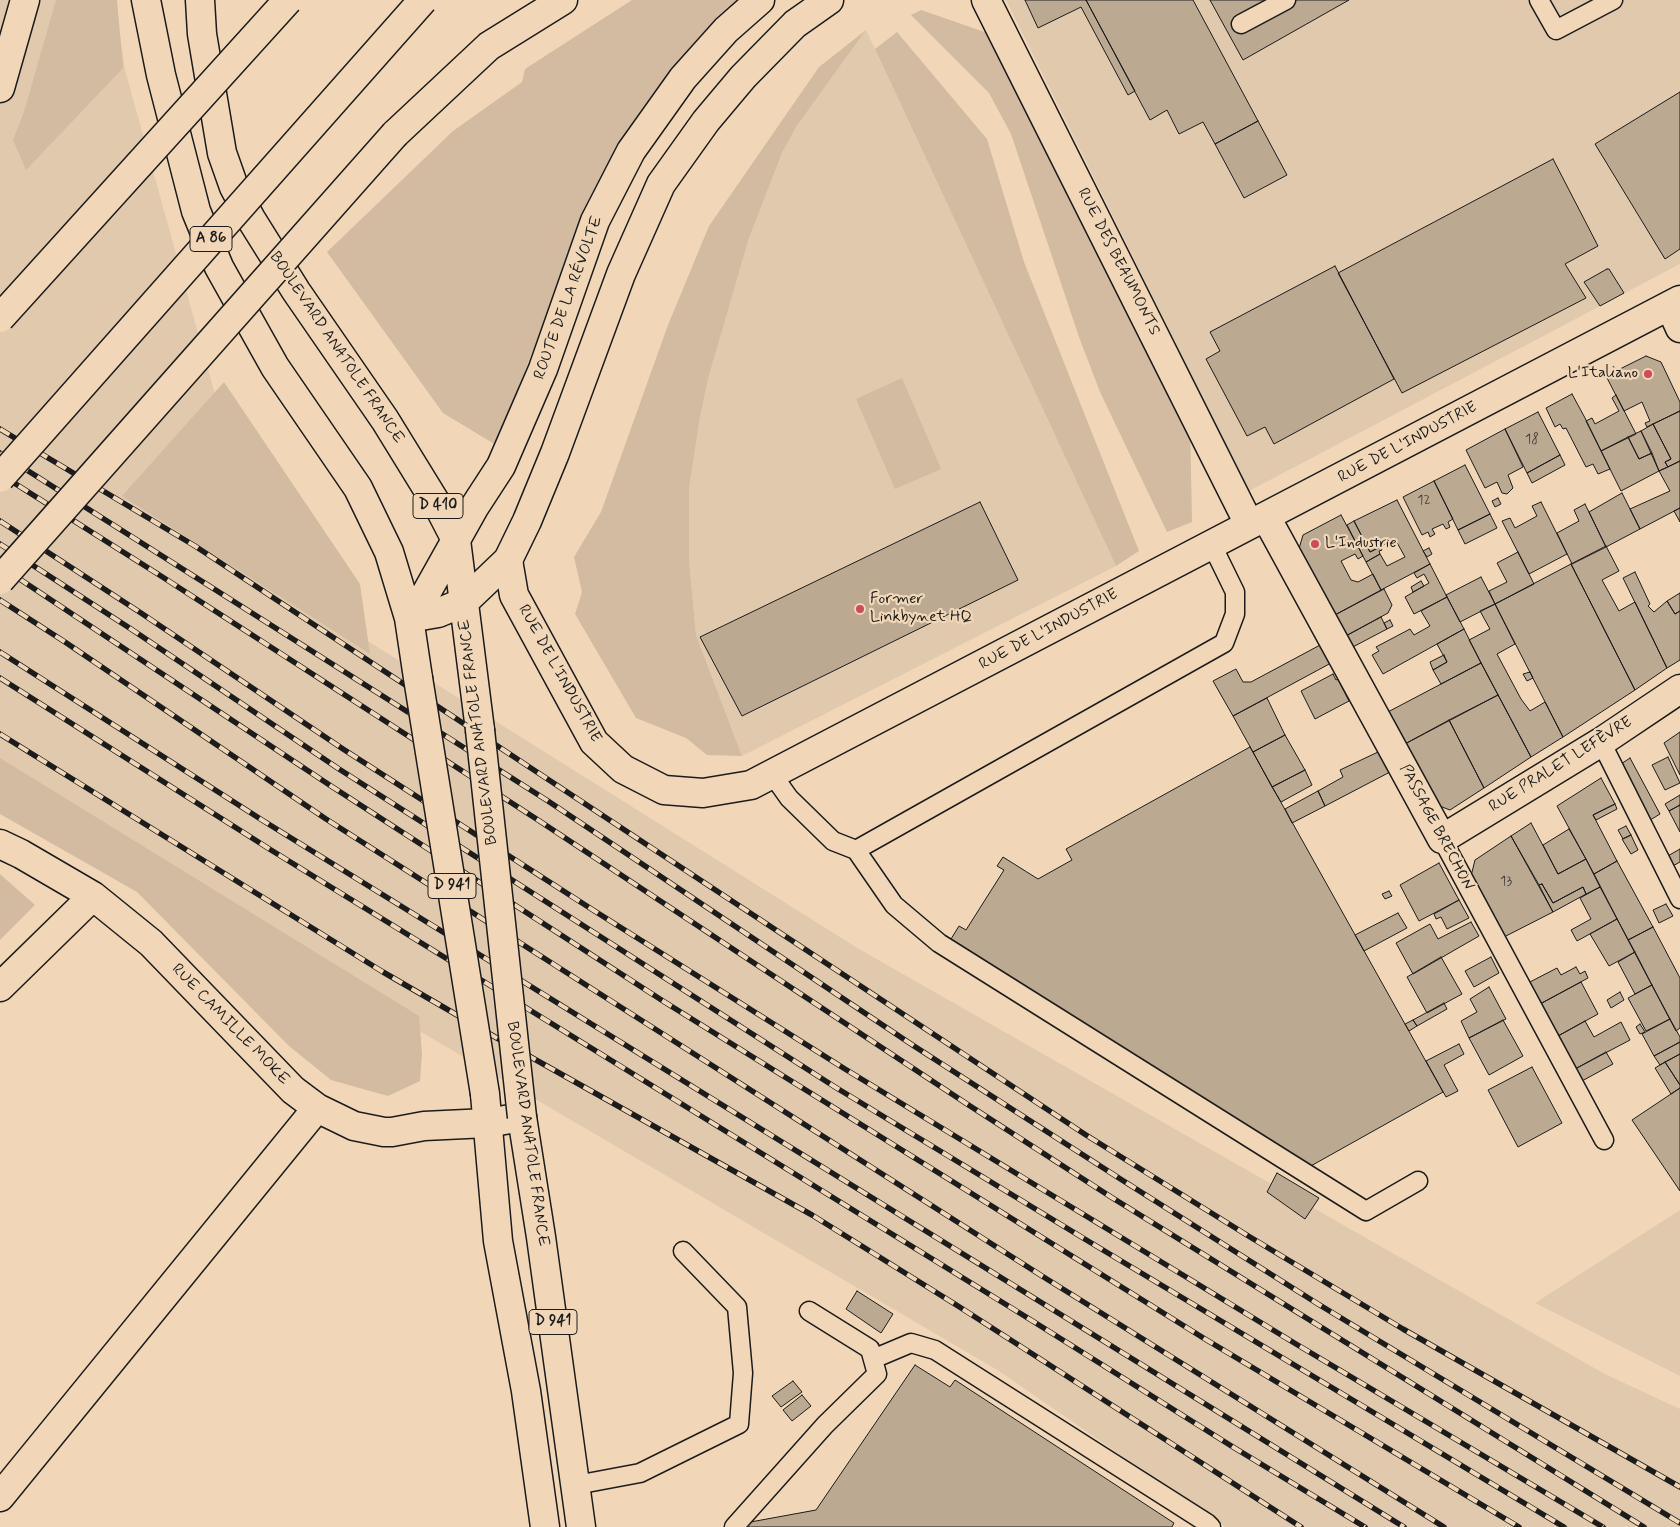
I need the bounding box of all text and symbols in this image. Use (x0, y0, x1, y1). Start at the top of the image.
street label: RUE DES BEAUMONTS (1072, 185, 1164, 339)
street label: ROUTE DE LA RÉVOLTE (530, 214, 608, 382)
road number: A 86 (190, 226, 232, 252)
street label: BOULEVARD ANATOLE FRANCE (264, 248, 408, 448)
place label: L'Italiano (1568, 364, 1638, 384)
marker: L'Italiano (1642, 368, 1654, 380)
street label: RUE DE L'INDUSTRIE (1335, 398, 1481, 488)
house number: 18 (1525, 432, 1539, 448)
house number: 12 (1417, 493, 1431, 509)
road number: D 410 (413, 494, 463, 518)
place label: L'Industrie (1325, 534, 1397, 554)
marker: L'Industrie (1309, 538, 1321, 550)
street label: RUE DE L'INDUSTRIE (976, 585, 1122, 675)
place label: Former Linkbynet HQ (870, 590, 973, 628)
street label: RUE DE L'INDUSTRIE (513, 602, 605, 746)
marker: Former Linkbynet HQ (854, 603, 866, 615)
street label: BOULEVARD ANATOLE FRANCE (456, 618, 502, 846)
street label: RUE PRALET LEFÈVRE (1486, 713, 1636, 817)
street label: PASSAGE BRECHON (1395, 761, 1477, 895)
road number: D 941 (428, 874, 476, 898)
house number: 13 (1500, 874, 1512, 890)
street label: RUE CAMILLE MOKE (167, 960, 293, 1090)
street label: BOULEVARD ANATOLE FRANCE (502, 1020, 552, 1248)
road number: D 941 (529, 1310, 577, 1334)

